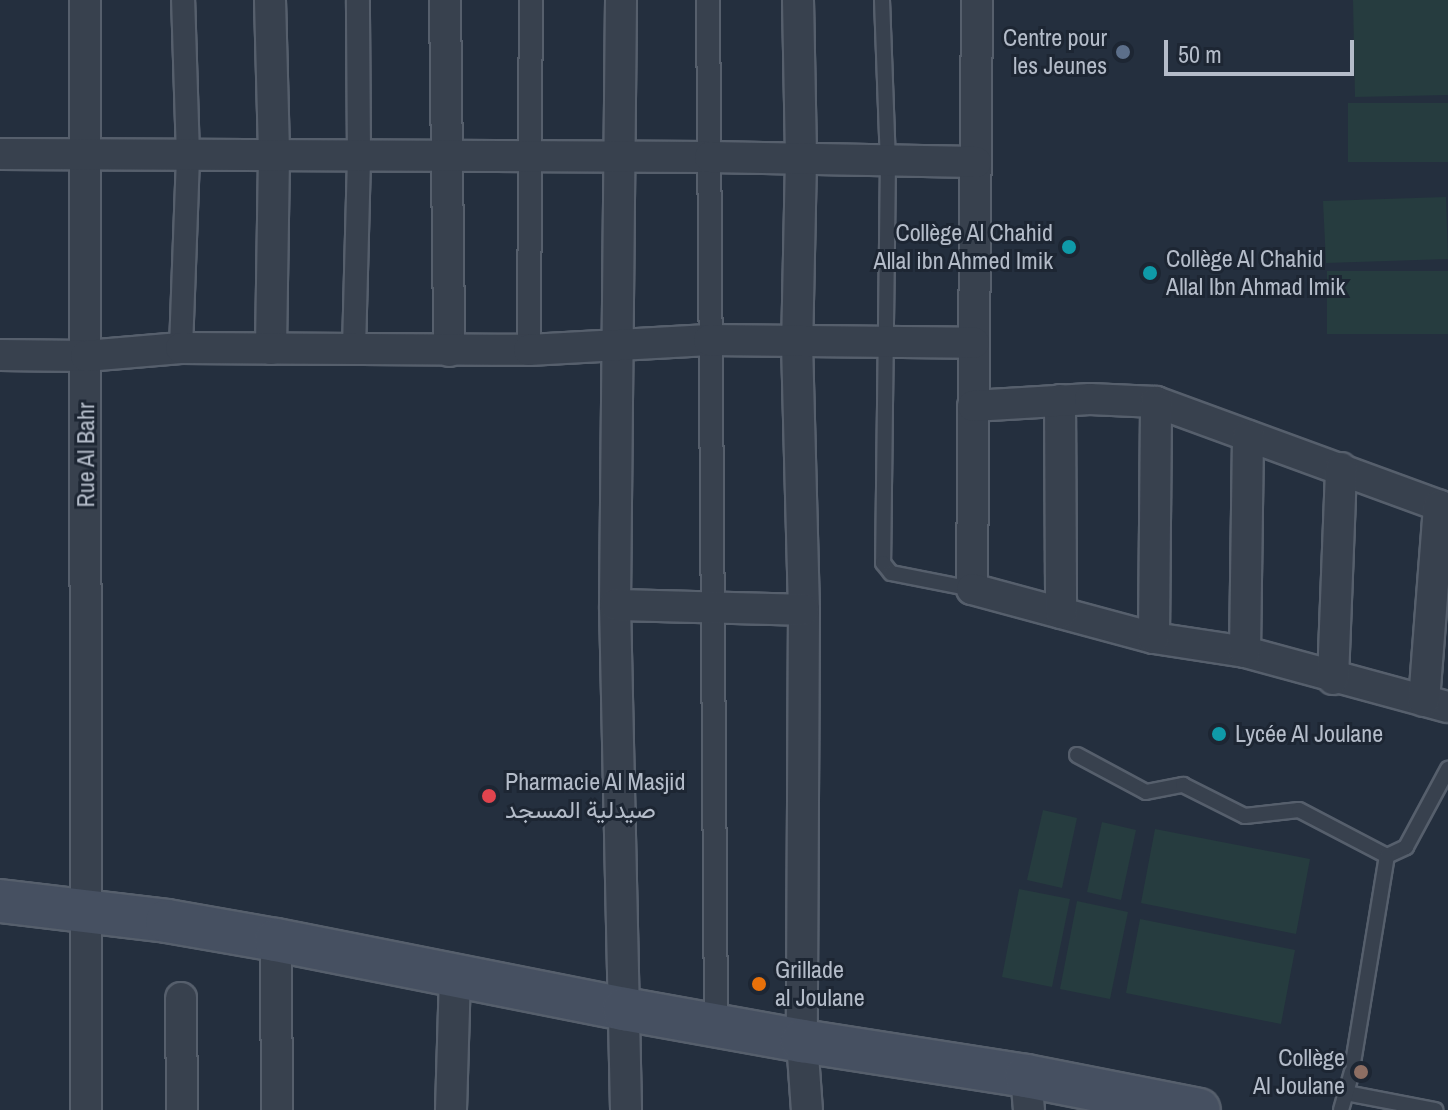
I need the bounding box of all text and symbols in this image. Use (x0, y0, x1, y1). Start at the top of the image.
place label: Centre pour les Jeunes (1003, 24, 1107, 80)
scale bar (1168, 24, 1358, 74)
text: 50 m (1178, 38, 1222, 70)
marker: Centre pour les Jeunes (1114, 43, 1132, 61)
place label: Collège Al Chahid Allal ibn Ahmed Imik (873, 219, 1053, 275)
marker: Collège Al Chahid Allal ibn Ahmed Imik (1060, 238, 1078, 256)
place label: Collège Al Chahid Allal Ibn Ahmad Imik (1166, 245, 1346, 301)
marker: Collège Al Chahid Allal Ibn Ahmad Imik (1141, 264, 1159, 282)
street label: Rue Al Bahr (72, 402, 100, 508)
place label: Lycée Al Joulane (1235, 720, 1384, 748)
marker: Lycée Al Joulane (1210, 725, 1228, 743)
place label: Pharmacie Al Masjid صيدلية المسجد (505, 768, 687, 824)
marker: Pharmacie Al Masjid صيدلية المسجد (480, 787, 498, 805)
place label: Grillade al Joulane (775, 956, 865, 1012)
marker: Grillade al Joulane (750, 975, 768, 993)
place label: Collège Al Joulane (1253, 1044, 1345, 1100)
marker: Collège Al Joulane (1352, 1063, 1370, 1081)

